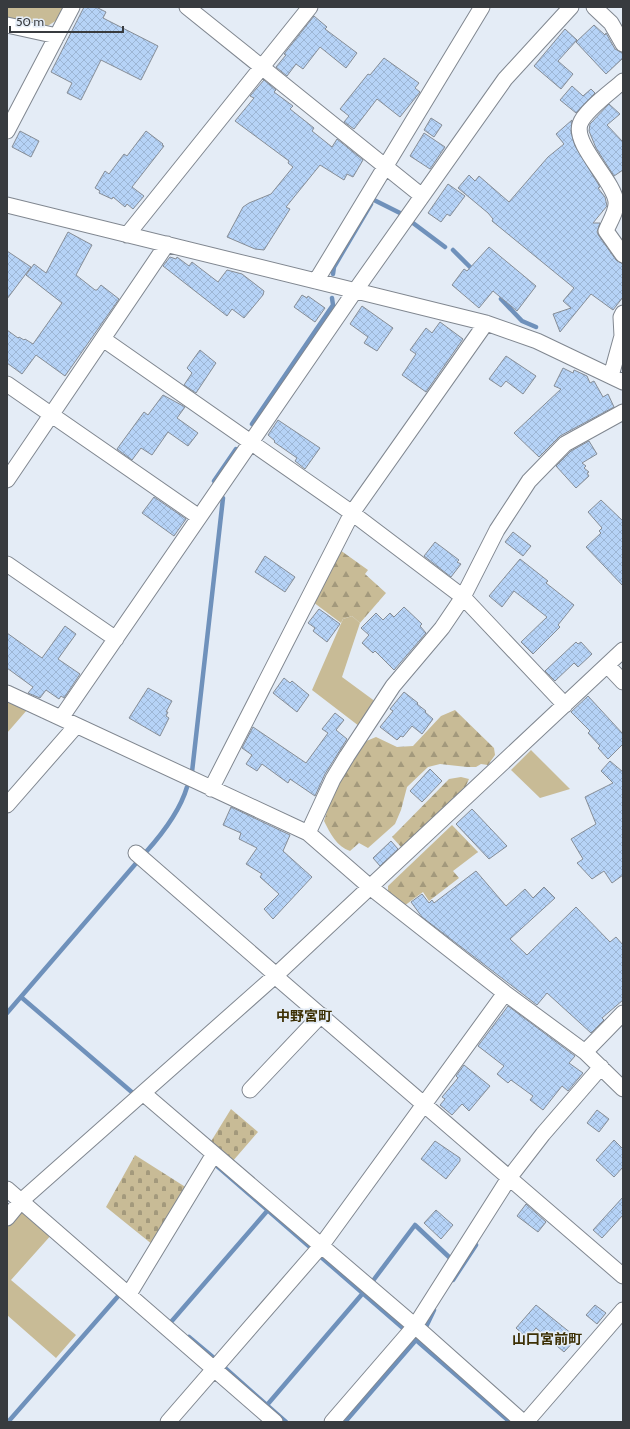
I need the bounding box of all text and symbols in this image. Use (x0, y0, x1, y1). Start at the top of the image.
scale bar (10, 8, 123, 34)
text: 50 m (16, 14, 44, 29)
district label: 中野宮町 (276, 1007, 332, 1025)
district label: 山口宮前町 (512, 1330, 582, 1348)

